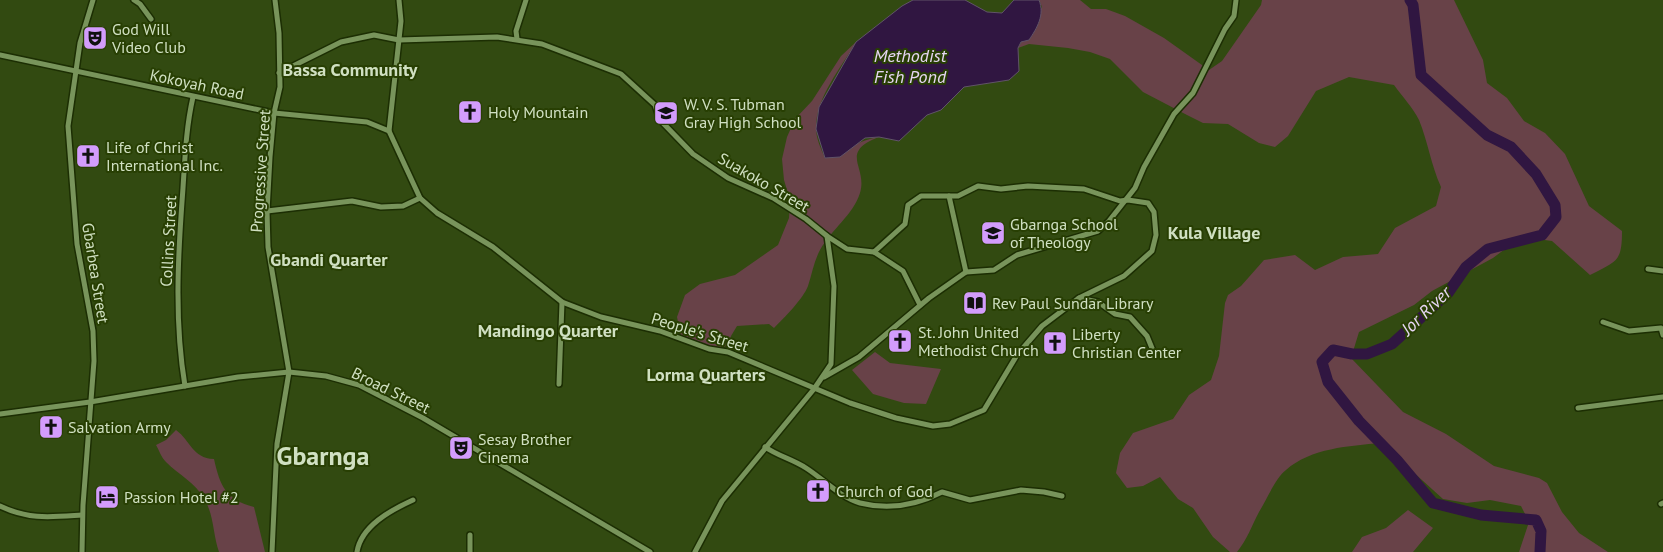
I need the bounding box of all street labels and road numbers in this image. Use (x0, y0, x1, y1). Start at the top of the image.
street label: Kokoyah Road (148, 64, 246, 104)
street label: Progressive Street (246, 108, 274, 233)
street label: Suakoko Street (715, 148, 814, 217)
street label: Collins Street (156, 194, 180, 287)
street label: Gbarbea Street (78, 221, 114, 325)
street label: People's Street (649, 308, 752, 356)
street label: Broad Street (348, 362, 434, 418)

